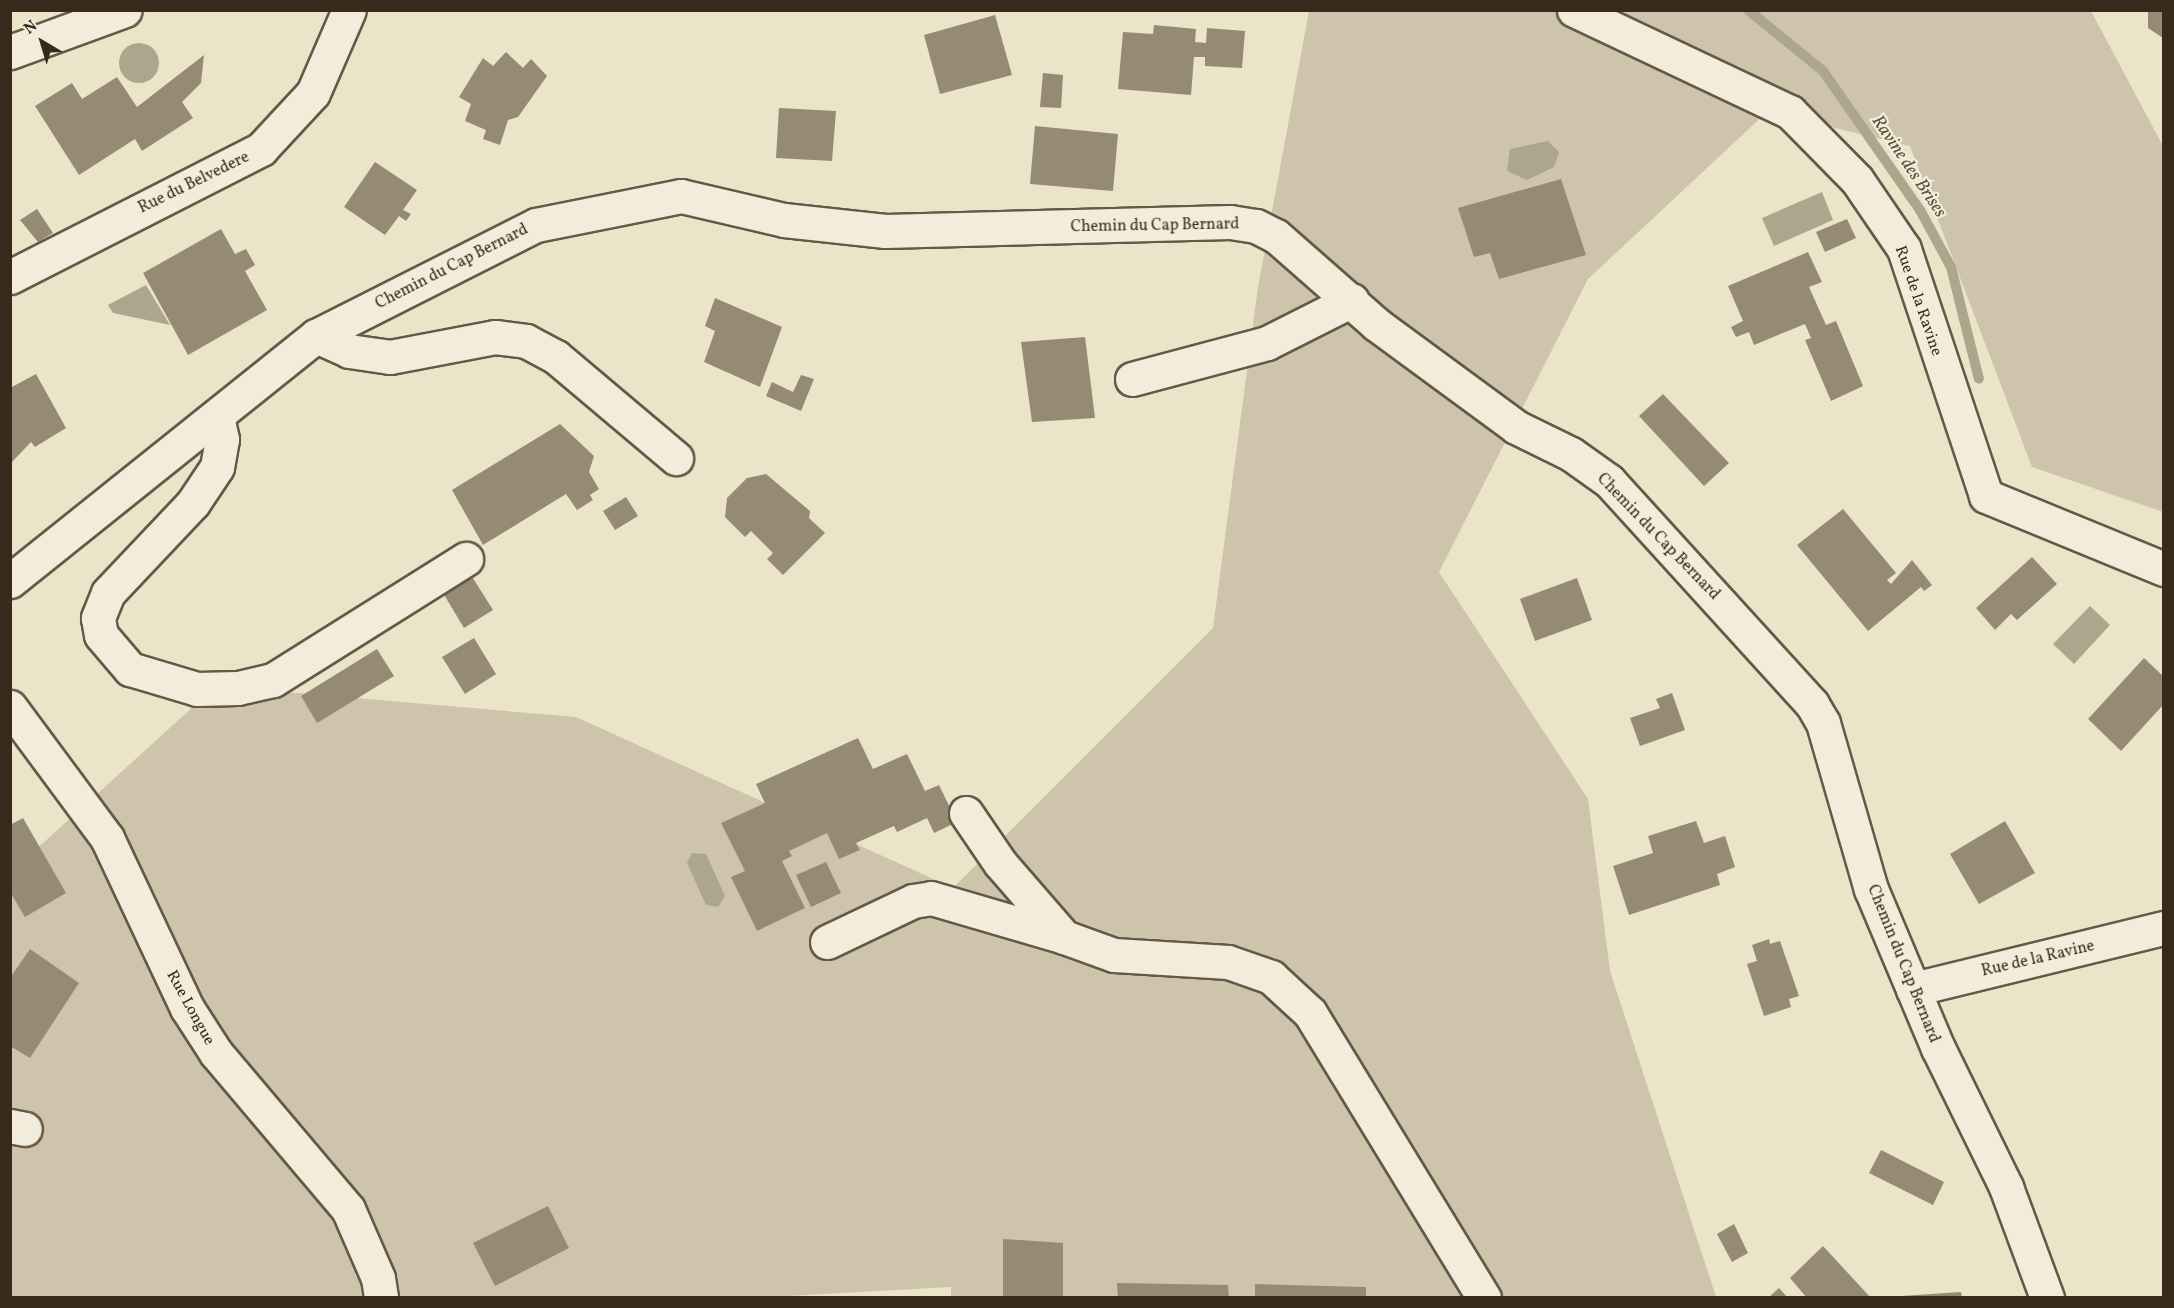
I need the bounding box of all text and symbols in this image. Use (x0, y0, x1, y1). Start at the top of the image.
north arrow (12, 12, 72, 72)
text: N (20, 16, 42, 40)
water label: Ravine des Brises (1866, 112, 1950, 222)
street label: Rue du Belvedere (135, 148, 253, 218)
street label: Chemin du Cap Bernard (1070, 215, 1240, 237)
street label: Chemin du Cap Bernard (372, 220, 532, 314)
street label: Rue de la Ravine (1890, 243, 1946, 359)
street label: Chemin du Cap Bernard (1592, 470, 1724, 604)
street label: Chemin du Cap Bernard (1862, 882, 1944, 1046)
street label: Rue de la Ravine (1980, 937, 2096, 981)
street label: Rue Longue (162, 967, 218, 1049)

